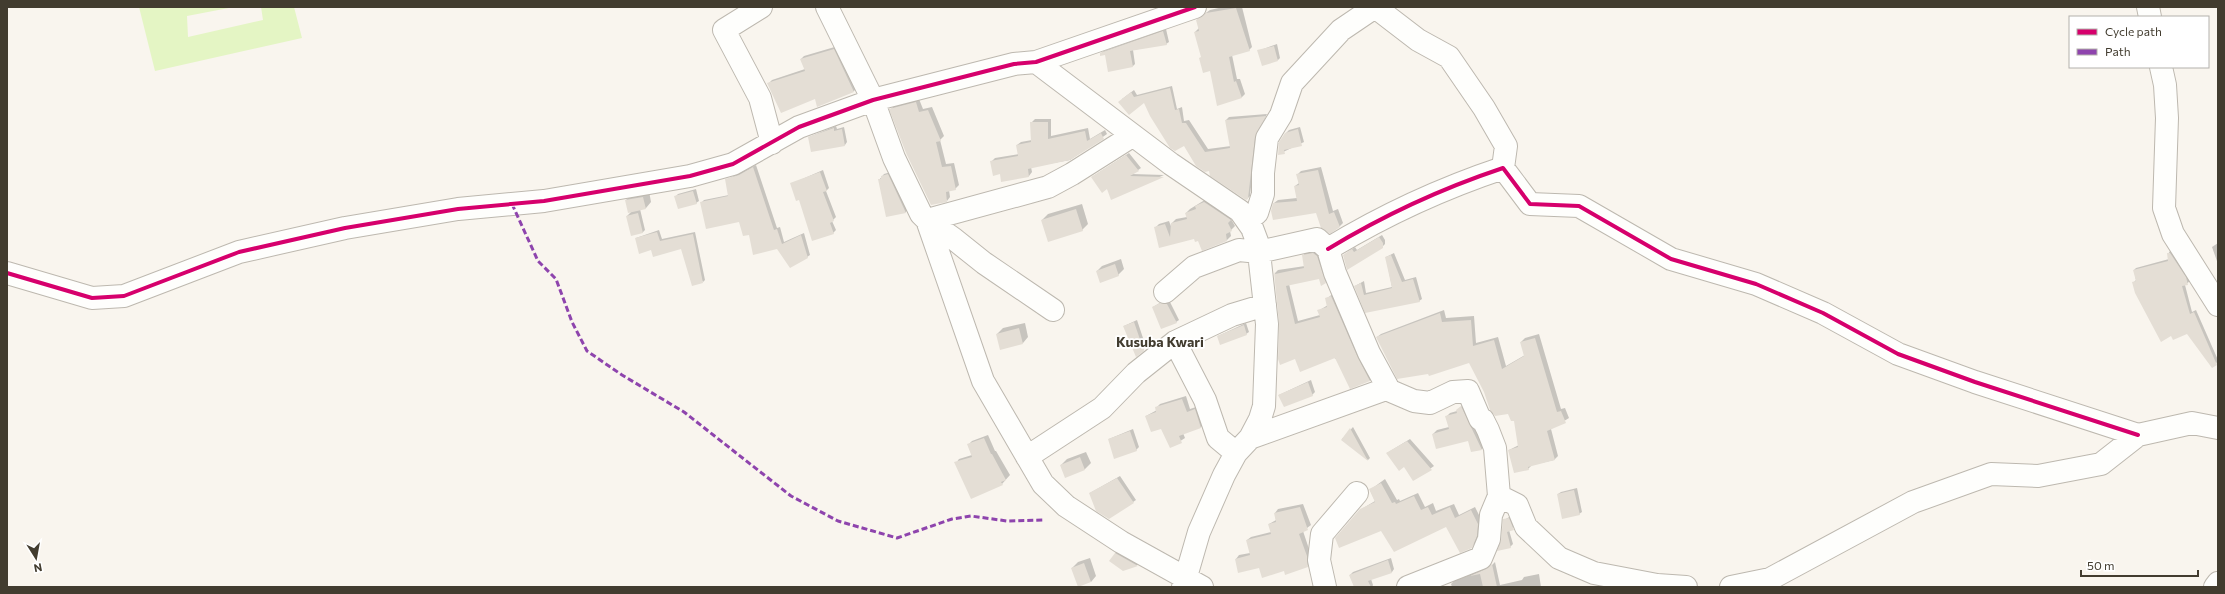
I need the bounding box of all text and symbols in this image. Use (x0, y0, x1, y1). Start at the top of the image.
legend (2069, 16, 2209, 68)
text: Cycle path (2105, 24, 2162, 38)
text: Path (2105, 44, 2131, 58)
district label: Kusuba Kwari (1116, 333, 1204, 350)
north arrow (16, 538, 56, 578)
scale bar (2081, 552, 2198, 578)
text: 50 m (2087, 558, 2115, 572)
text: N (33, 561, 43, 575)

